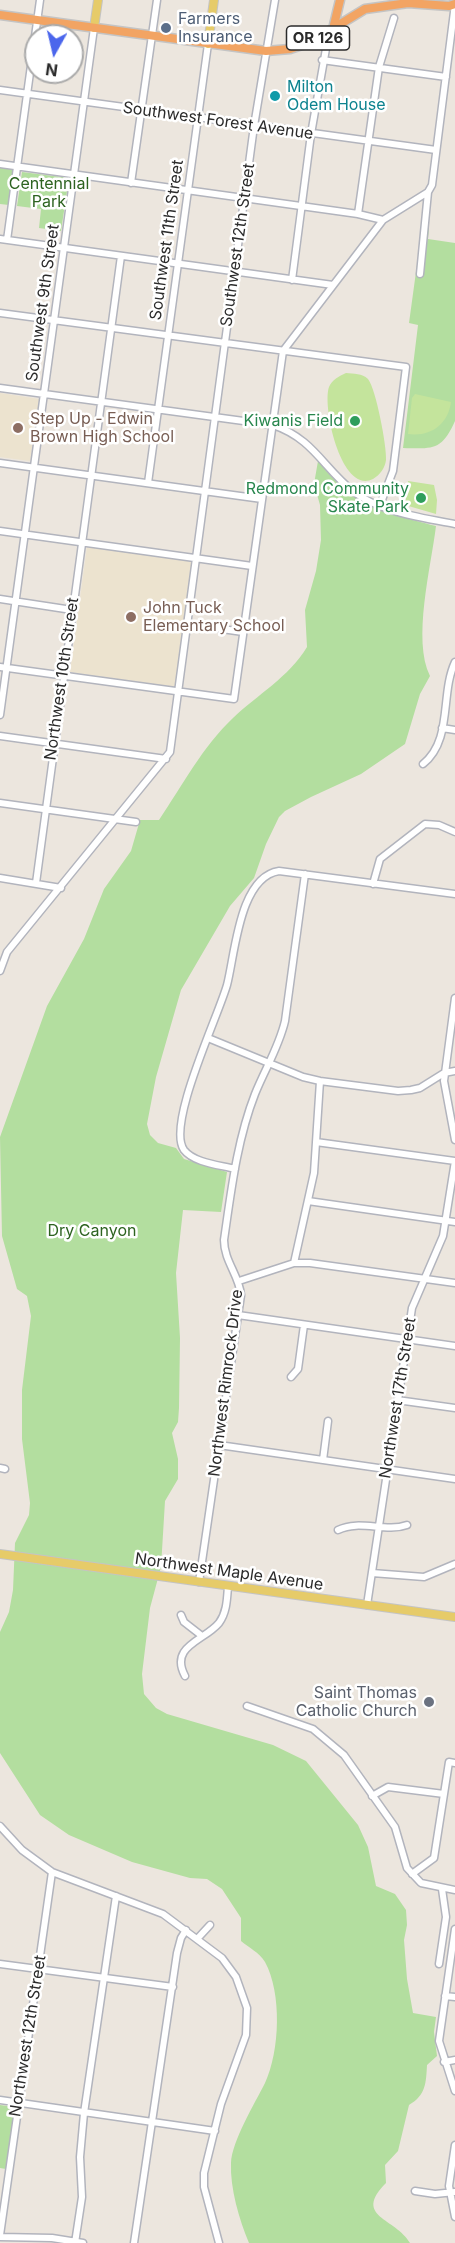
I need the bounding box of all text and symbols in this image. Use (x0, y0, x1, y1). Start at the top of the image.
place label: Farmers Insurance (178, 9, 253, 47)
marker: Farmers Insurance (159, 21, 173, 35)
north arrow (24, 24, 84, 84)
road number: OR 126 (286, 26, 350, 50)
text: N (44, 59, 59, 81)
place label: Milton Odem House (287, 77, 386, 115)
marker: Milton Odem House (268, 89, 282, 103)
street label: Southwest Forest Avenue (121, 98, 315, 144)
street label: Southwest 11th Street (146, 158, 188, 322)
street label: Southwest 12th Street (217, 162, 259, 328)
park label: Centennial Park (9, 174, 89, 212)
street label: Southwest 9th Street (22, 223, 64, 383)
place label: Step Up - Edwin Brown High School (30, 409, 174, 447)
place label: Kiwanis Field (243, 411, 343, 431)
marker: Kiwanis Field (348, 414, 362, 428)
marker: Step Up - Edwin Brown High School (11, 421, 25, 435)
place label: Redmond Community Skate Park (246, 479, 409, 517)
marker: Redmond Community Skate Park (414, 491, 428, 505)
street label: Northwest 10th Street (41, 596, 83, 762)
place label: John Tuck Elementary School (143, 598, 285, 636)
marker: John Tuck Elementary School (124, 610, 138, 624)
park label: Dry Canyon (48, 1221, 136, 1241)
street label: Northwest Rimrock Drive (205, 1288, 247, 1478)
street label: Northwest 17th Street (376, 1316, 420, 1480)
street label: Northwest Maple Avenue (134, 1549, 324, 1595)
place label: Saint Thomas Catholic Church (296, 1683, 417, 1721)
marker: Saint Thomas Catholic Church (422, 1695, 436, 1709)
street label: Northwest 12th Street (6, 1954, 50, 2118)

